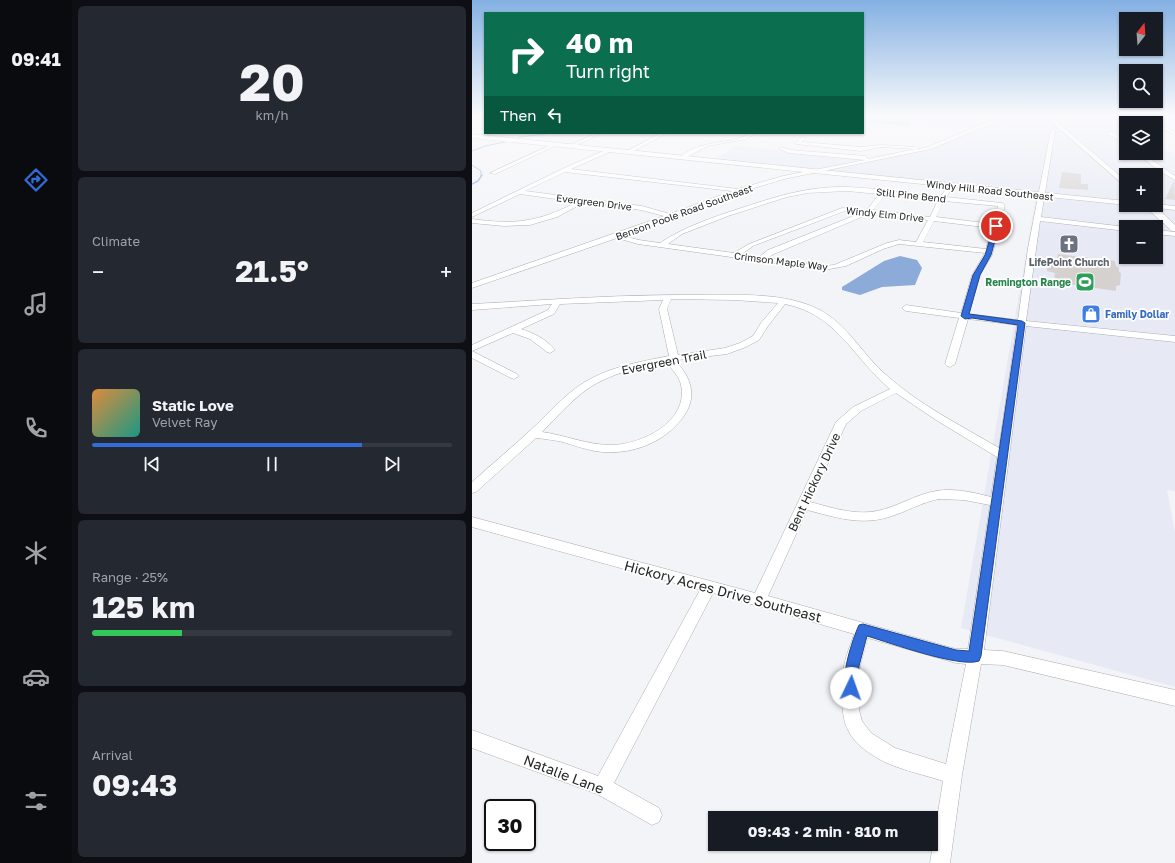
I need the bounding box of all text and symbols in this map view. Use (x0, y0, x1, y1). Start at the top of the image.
north arrow (1119, 12, 1163, 56)
map controls (1119, 12, 1163, 264)
text: 40 m (566, 26, 633, 59)
icon: right (500, 28, 552, 80)
text: 09:41 (11, 48, 61, 70)
text: 20 (239, 50, 305, 112)
text: Turn right (566, 60, 650, 82)
button: search (1119, 64, 1163, 108)
icon: left (544, 104, 566, 126)
text: Then (500, 106, 536, 124)
text: km/h (255, 107, 289, 123)
button: layers (1119, 116, 1163, 160)
icon: directions (22, 166, 50, 194)
button: + (1119, 168, 1163, 212)
street label: Windy Hill Road Southeast (926, 177, 1054, 203)
street label: Benson Poole Road Southeast (614, 182, 754, 242)
street label: Still Pine Bend (875, 185, 947, 205)
street label: Evergreen Drive (556, 191, 633, 213)
street label: Windy Elm Drive (846, 204, 925, 224)
pin (979, 209, 1013, 243)
icon: arrive (985, 215, 1007, 237)
button: − (1119, 220, 1163, 264)
text: Climate (92, 233, 140, 249)
church icon: LifePoint Church (1058, 233, 1080, 255)
street label: Crimson Maple Way (734, 249, 829, 273)
text: 21.5° (235, 253, 309, 289)
place label: LifePoint Church (1029, 256, 1109, 268)
text: − (92, 258, 104, 285)
text: + (440, 258, 452, 285)
sports icon: Remington Range (1074, 271, 1096, 293)
place label: Remington Range (985, 276, 1071, 288)
icon: music (22, 290, 50, 318)
shop icon: Family Dollar (1080, 303, 1102, 325)
place label: Family Dollar (1105, 308, 1169, 320)
street label: Evergreen Trail (620, 346, 708, 378)
text: Static Love (152, 396, 234, 414)
icon: phone (22, 414, 50, 442)
text: Velvet Ray (152, 414, 217, 430)
street label: Bent Hickory Drive (785, 430, 843, 534)
icon: previous (141, 453, 163, 475)
icon: pause (261, 453, 283, 475)
icon: next (381, 453, 403, 475)
icon: climate (22, 539, 50, 567)
street label: Hickory Acres Drive Southeast (622, 556, 824, 626)
text: Range · 25% (92, 569, 168, 585)
text: 125 km (92, 589, 195, 625)
icon: car (22, 663, 50, 691)
position arrow (830, 667, 872, 709)
text: Arrival (92, 747, 133, 763)
street label: Natalie Lane (521, 751, 607, 797)
text: 09:43 (92, 767, 177, 803)
icon: filters (22, 787, 50, 815)
speed limit sign: 30 (484, 799, 536, 851)
text: 09:43 · 2 min · 810 m (748, 822, 898, 840)

